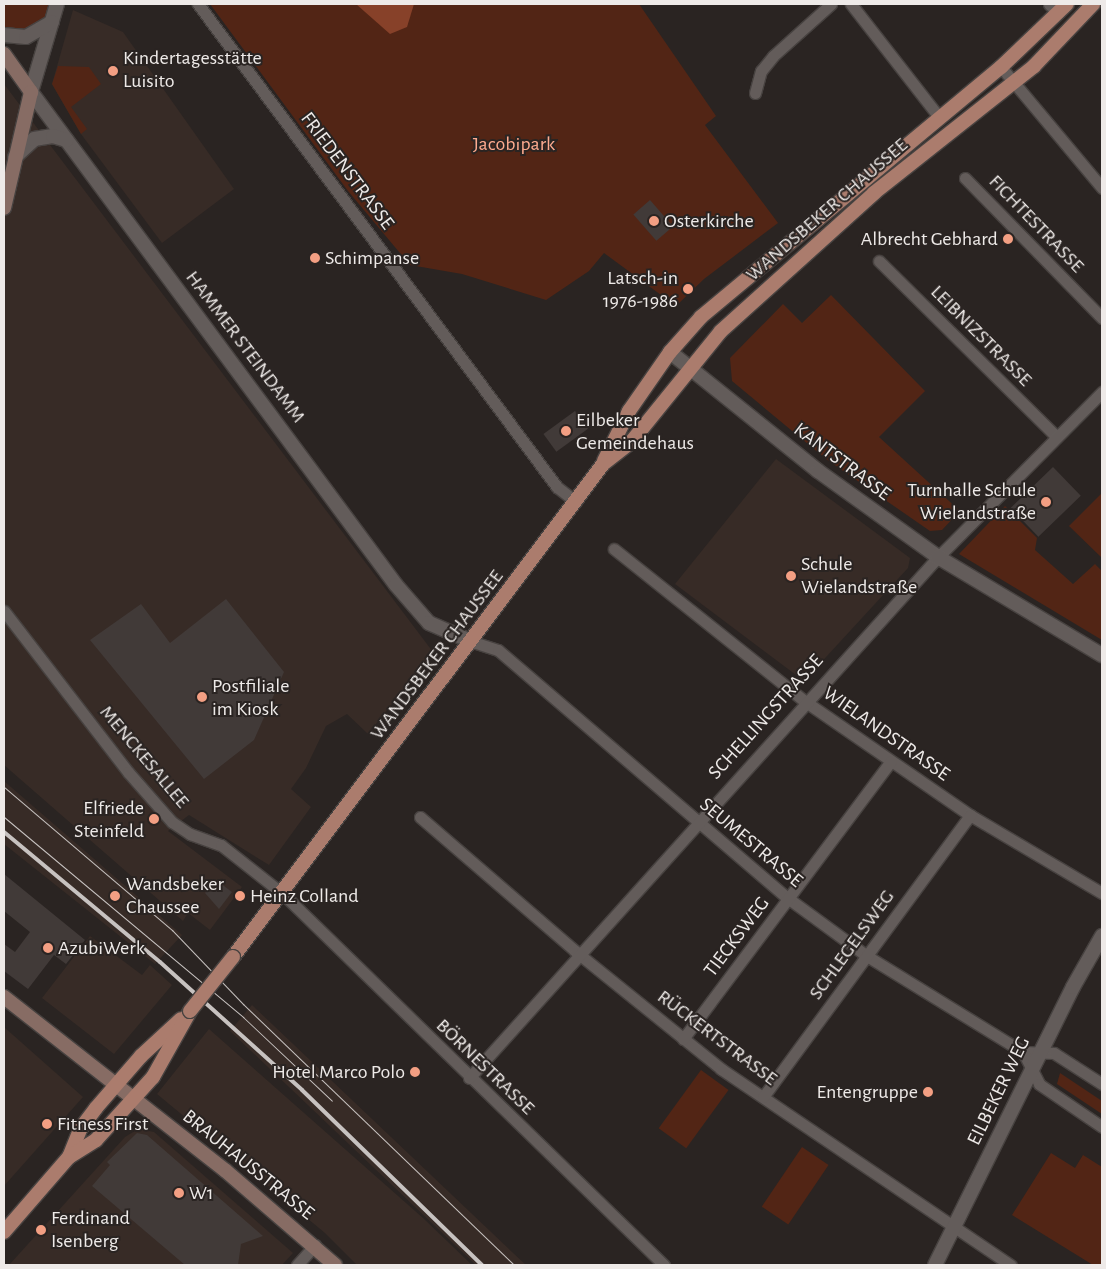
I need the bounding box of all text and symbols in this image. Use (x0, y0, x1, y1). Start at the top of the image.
place label: Kindertagesstätte Luisito (123, 47, 262, 94)
marker: Kindertagesstätte Luisito (107, 65, 119, 77)
street label: FRIEDENSTRASSE (295, 107, 399, 235)
park label: Jacobipark (473, 132, 555, 156)
street label: WANDSBEKER CHAUSSEE (741, 133, 913, 287)
street label: FICHTESTRASSE (983, 170, 1089, 278)
place label: Osterkirche (664, 209, 754, 233)
marker: Osterkirche (648, 215, 660, 227)
place label: Albrecht Gebhard (861, 227, 998, 251)
marker: Albrecht Gebhard (1002, 233, 1014, 245)
place label: Schimpanse (325, 246, 419, 270)
marker: Schimpanse (309, 252, 321, 264)
street label: HAMMER STEINDAMM (180, 266, 310, 428)
place label: Latsch-in 1976-1986 (603, 266, 678, 313)
street label: LEIBNIZSTRASSE (925, 280, 1037, 392)
marker: Latsch-in 1976-1986 (682, 283, 694, 295)
place label: Eilbeker Gemeindehaus (576, 408, 694, 455)
street label: KANTSTRASSE (789, 418, 895, 506)
marker: Eilbeker Gemeindehaus (560, 425, 572, 437)
place label: Turnhalle Schule Wielandstraße (907, 479, 1036, 526)
marker: Turnhalle Schule Wielandstraße (1040, 496, 1052, 508)
place label: Schule Wielandstraße (801, 552, 917, 599)
street label: WANDSBEKER CHAUSSEE (365, 565, 509, 745)
marker: Schule Wielandstraße (785, 570, 797, 582)
street label: SCHELLINGSTRASSE (703, 649, 829, 785)
place label: Postfiliale im Kiosk (212, 674, 289, 721)
street label: WIELANDSTRASSE (818, 681, 954, 787)
marker: Postfiliale im Kiosk (196, 691, 208, 703)
street label: MENCKESALLEE (94, 701, 194, 813)
street label: SEUMESTRASSE (695, 793, 807, 893)
place label: Elfriede Steinfeld (74, 796, 144, 843)
marker: Elfriede Steinfeld (148, 813, 160, 825)
place label: Wandsbeker Chaussee (126, 872, 224, 919)
place label: Heinz Colland (250, 884, 359, 908)
street label: SCHLEGELSWEG (804, 885, 900, 1005)
marker: Wandsbeker Chaussee (108, 889, 122, 903)
marker: Heinz Colland (234, 890, 246, 902)
street label: TIECKSWEG (699, 892, 775, 982)
place label: AzubiWerk (58, 936, 145, 960)
marker: AzubiWerk (42, 942, 54, 954)
street label: RÜCKERTSTRASSE (652, 985, 782, 1091)
street label: BÖRNESTRASSE (431, 1014, 539, 1120)
street label: EILBEKER WEG (962, 1033, 1036, 1149)
place label: Hotel Marco Polo (272, 1060, 405, 1084)
marker: Hotel Marco Polo (409, 1066, 421, 1078)
place label: Entengruppe (817, 1080, 918, 1104)
marker: Entengruppe (922, 1086, 934, 1098)
street label: BRAUHAUSSTRASSE (177, 1105, 319, 1225)
place label: Fitness First (57, 1112, 148, 1136)
marker: Fitness First (41, 1118, 53, 1130)
place label: W1 (189, 1181, 214, 1205)
marker: W1 (173, 1187, 185, 1199)
place label: Ferdinand Isenberg (51, 1206, 130, 1253)
marker: Ferdinand Isenberg (35, 1224, 47, 1236)

